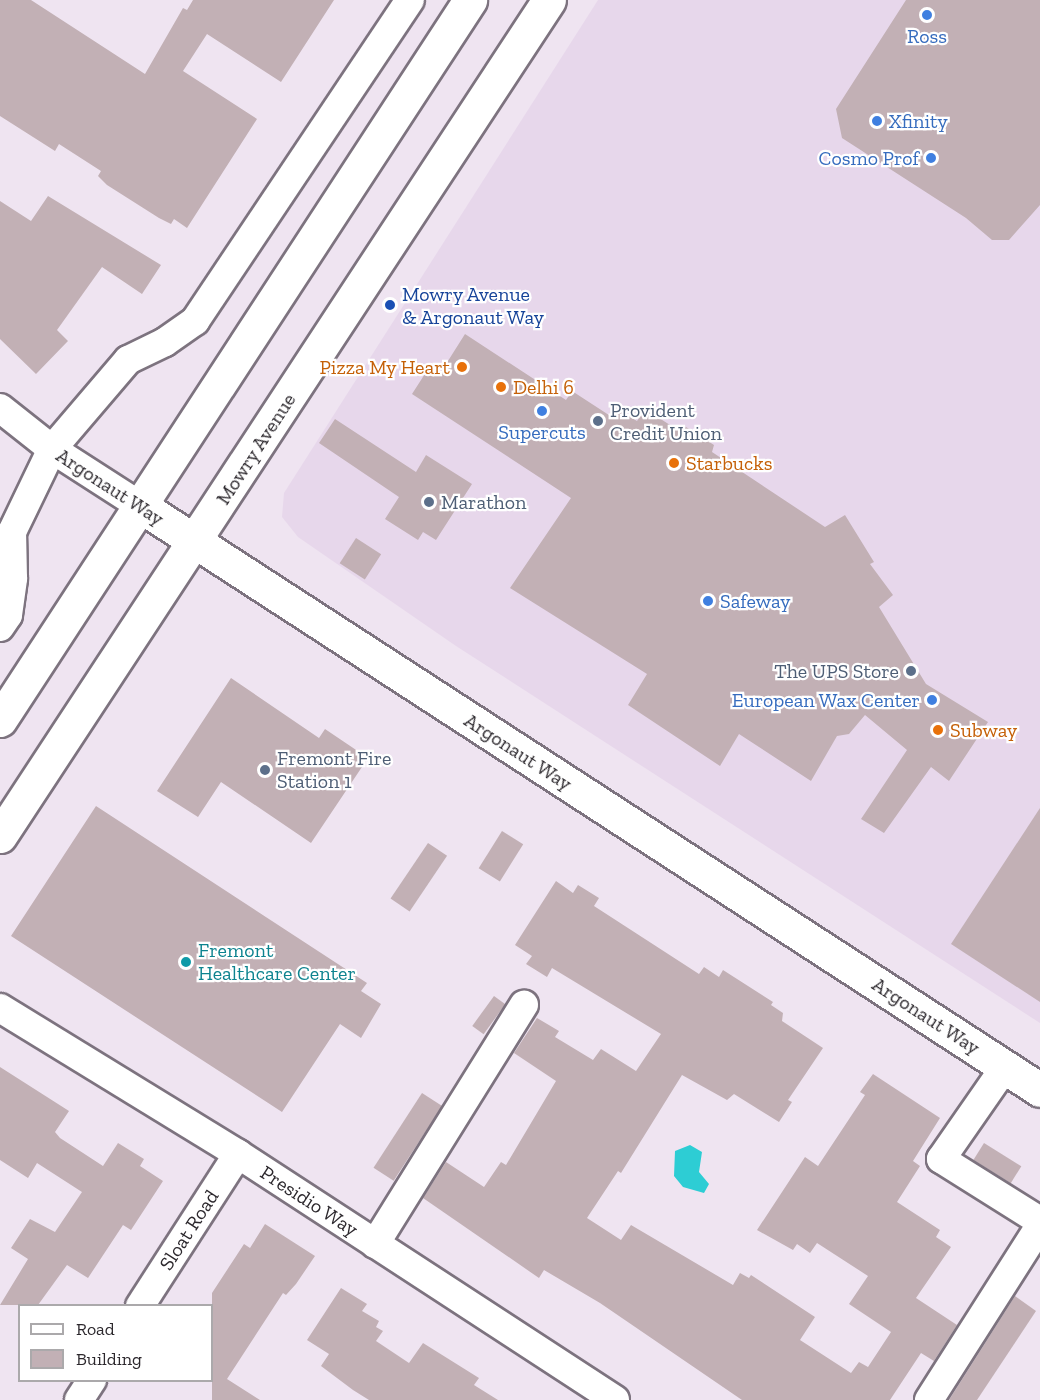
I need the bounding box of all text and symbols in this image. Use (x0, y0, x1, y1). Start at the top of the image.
marker: Ross (920, 8, 934, 22)
place label: Ross (907, 24, 947, 48)
place label: Xfinity (889, 109, 948, 133)
marker: Xfinity (870, 114, 884, 128)
place label: Cosmo Prof (818, 146, 919, 170)
marker: Cosmo Prof (924, 151, 938, 165)
place label: Mowry Avenue & Argonaut Way (402, 282, 545, 329)
marker: Mowry Avenue & Argonaut Way (383, 298, 397, 312)
place label: Pizza My Heart (319, 355, 450, 379)
marker: Pizza My Heart (455, 360, 469, 374)
place label: Delhi 6 (513, 375, 574, 399)
marker: Delhi 6 (494, 380, 508, 394)
street label: Mowry Avenue (211, 388, 301, 510)
place label: Provident Credit Union (610, 398, 722, 445)
marker: Supercuts (535, 404, 549, 418)
marker: Provident Credit Union (591, 414, 605, 428)
place label: Supercuts (498, 420, 586, 444)
street label: Argonaut Way (51, 443, 169, 531)
place label: Starbucks (686, 451, 772, 475)
marker: Starbucks (667, 456, 681, 470)
place label: Marathon (441, 490, 526, 514)
marker: Marathon (422, 495, 436, 509)
place label: Safeway (720, 589, 791, 613)
marker: Safeway (701, 594, 715, 608)
place label: The UPS Store (774, 659, 899, 683)
marker: The UPS Store (904, 664, 918, 678)
place label: European Wax Center (731, 688, 920, 712)
marker: European Wax Center (925, 693, 939, 707)
street label: Argonaut Way (459, 708, 577, 796)
place label: Subway (950, 718, 1017, 742)
marker: Subway (931, 723, 945, 737)
place label: Fremont Fire Station 1 (277, 746, 391, 793)
marker: Fremont Fire Station 1 (258, 763, 272, 777)
place label: Fremont Healthcare Center (198, 939, 356, 986)
marker: Fremont Healthcare Center (179, 955, 193, 969)
street label: Argonaut Way (867, 972, 985, 1060)
street label: Presidio Way (255, 1160, 363, 1242)
street label: Sloat Road (154, 1185, 224, 1275)
legend (18, 1304, 213, 1382)
text: Road (76, 1318, 115, 1340)
text: Building (76, 1348, 142, 1370)

